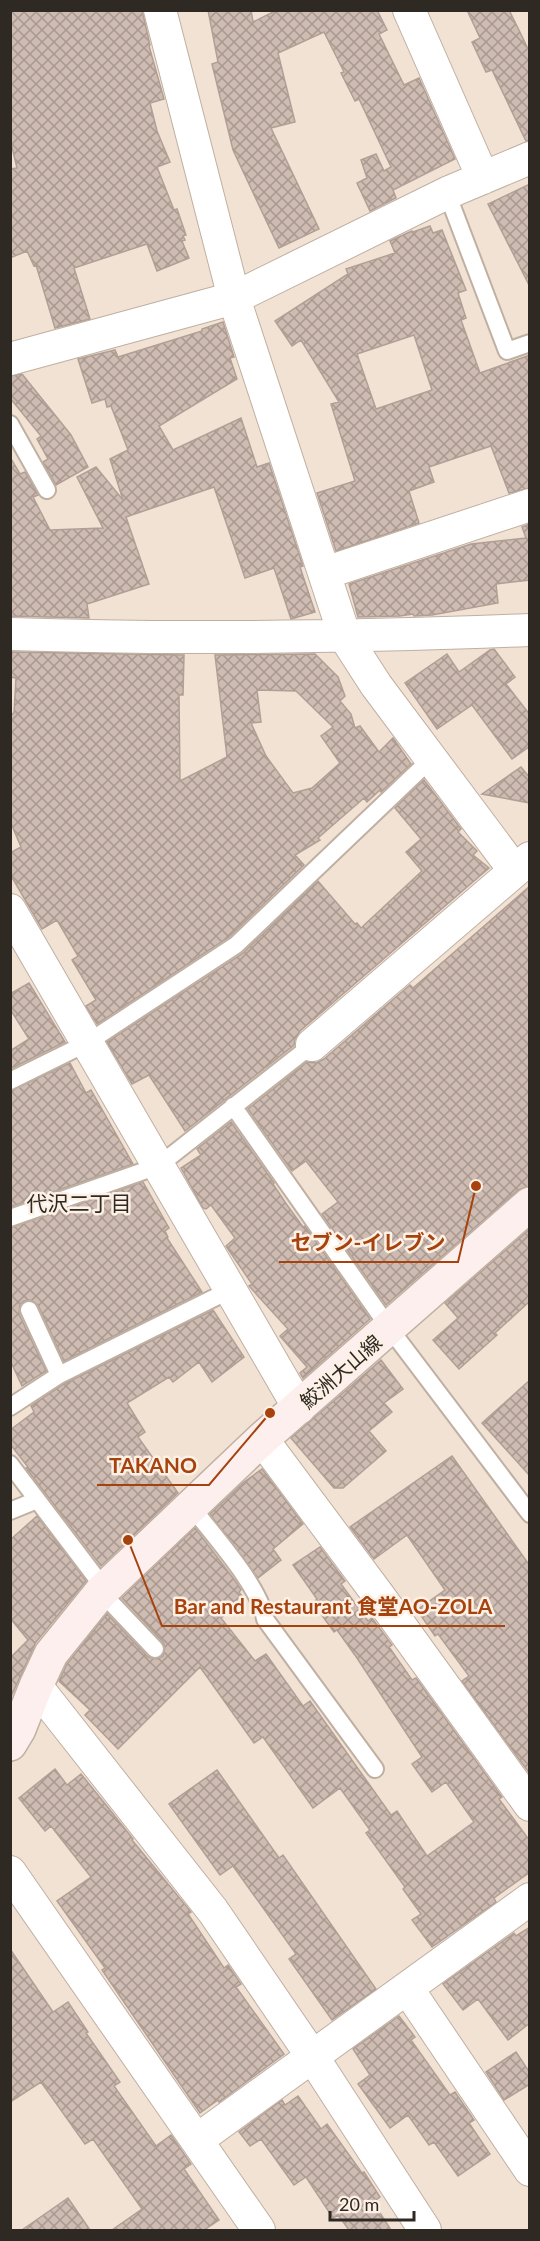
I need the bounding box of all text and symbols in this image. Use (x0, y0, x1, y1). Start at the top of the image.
district label: 代沢二丁目 (27, 1190, 132, 1215)
callout: セブン-イレブン (279, 1223, 458, 1262)
text: セブン-イレブン (291, 1229, 445, 1254)
street label: 鮫洲大山線 (295, 1329, 386, 1413)
callout: TAKANO (97, 1446, 209, 1485)
text: TAKANO (109, 1452, 197, 1477)
callout: Bar and Restaurant 食堂AO-ZOLA (162, 1587, 505, 1626)
text: Bar and Restaurant 食堂AO-ZOLA (174, 1593, 493, 1618)
scale bar (330, 2184, 414, 2222)
text: 20 m (339, 2193, 379, 2215)

